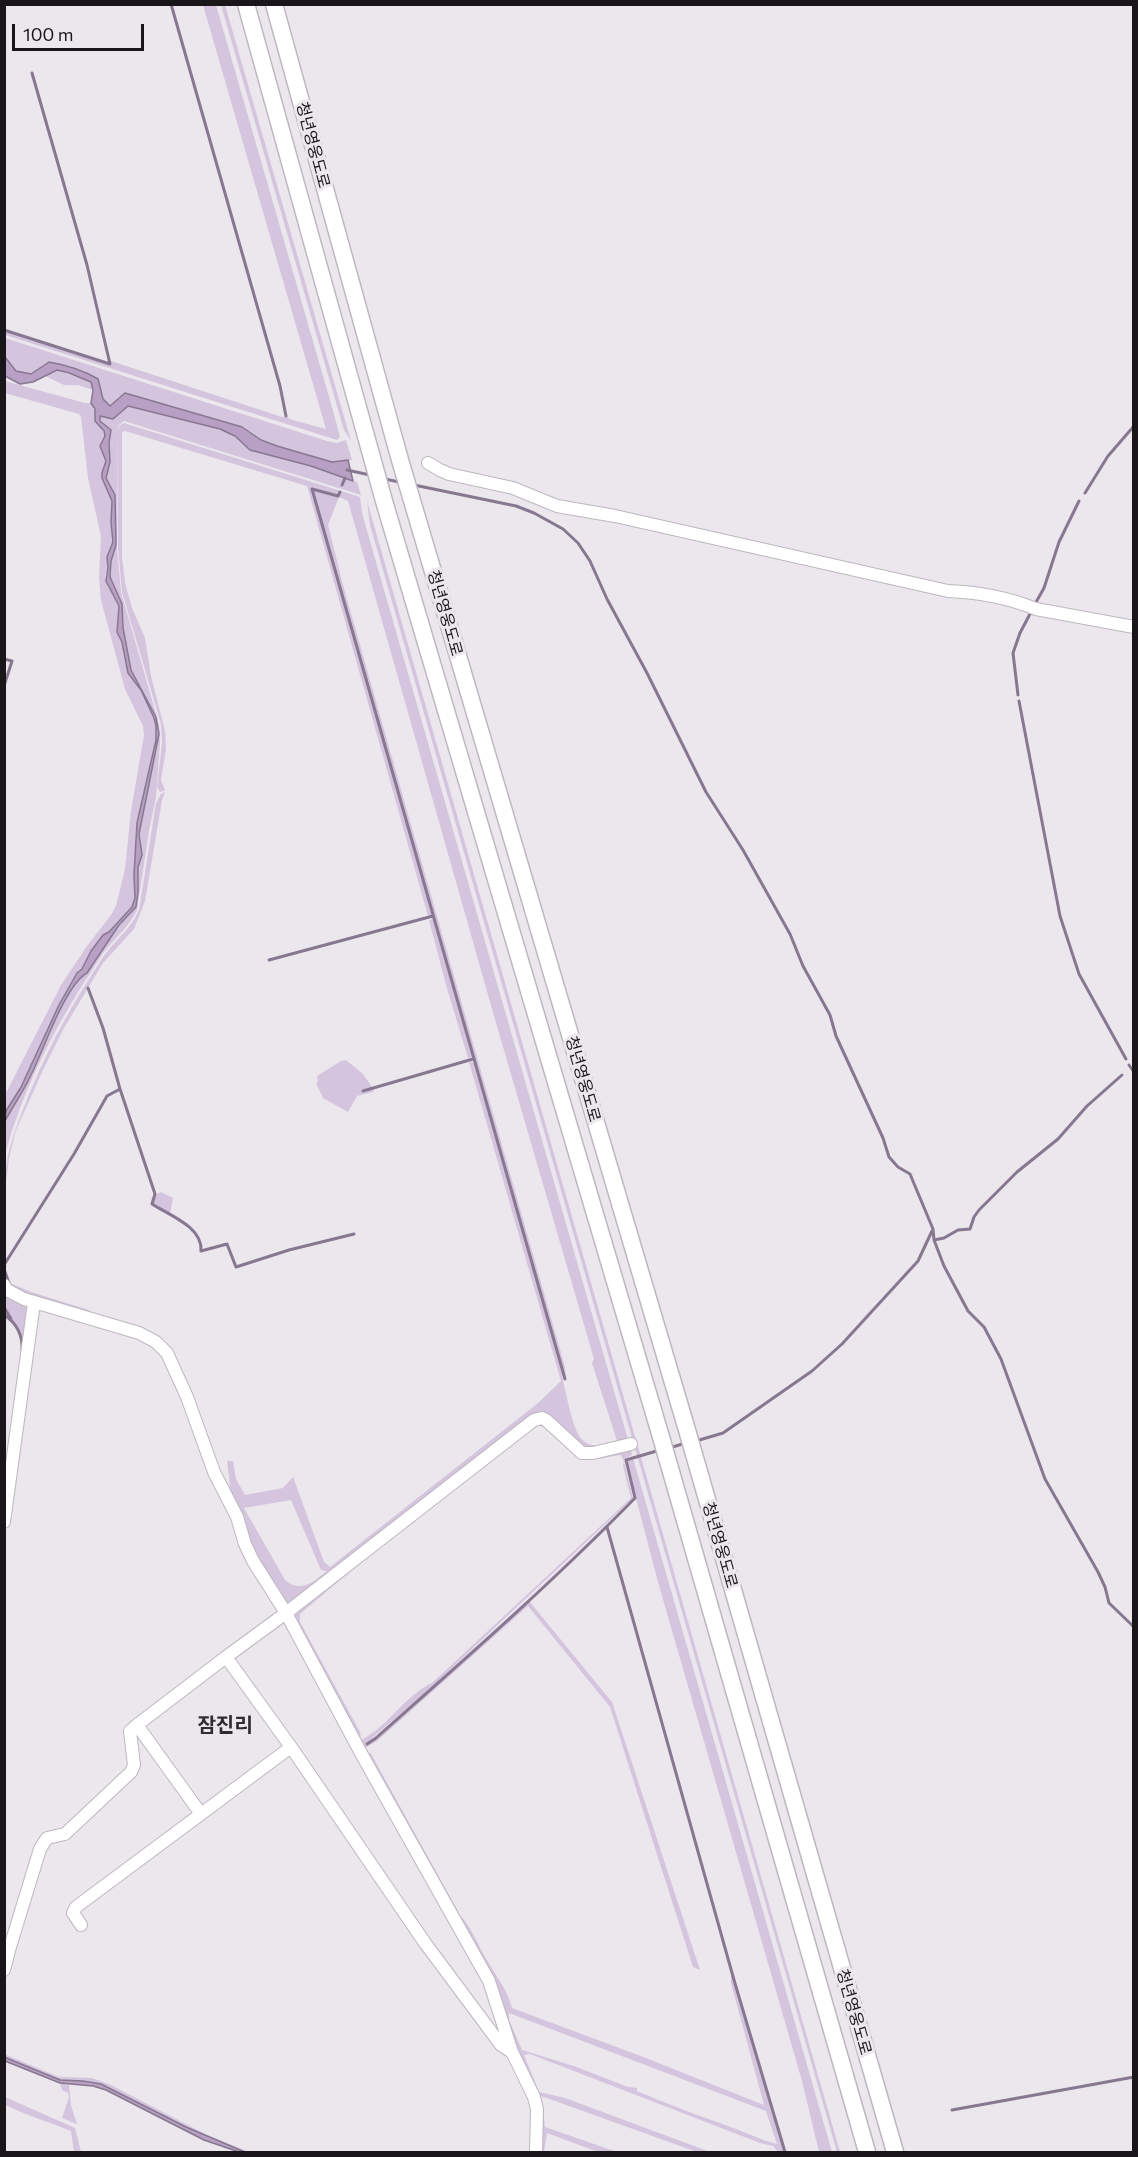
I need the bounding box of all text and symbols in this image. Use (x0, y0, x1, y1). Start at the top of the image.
scale bar (15, 12, 147, 50)
text: 100 m (23, 23, 73, 45)
street label: 청년영웅도로 (292, 100, 334, 190)
street label: 청년영웅도로 (424, 568, 466, 658)
street label: 청년영웅도로 (562, 1034, 604, 1124)
street label: 청년영웅도로 (699, 1500, 741, 1590)
district label: 잠진리 (197, 1713, 253, 1737)
street label: 청년영웅도로 (833, 1967, 875, 2057)

